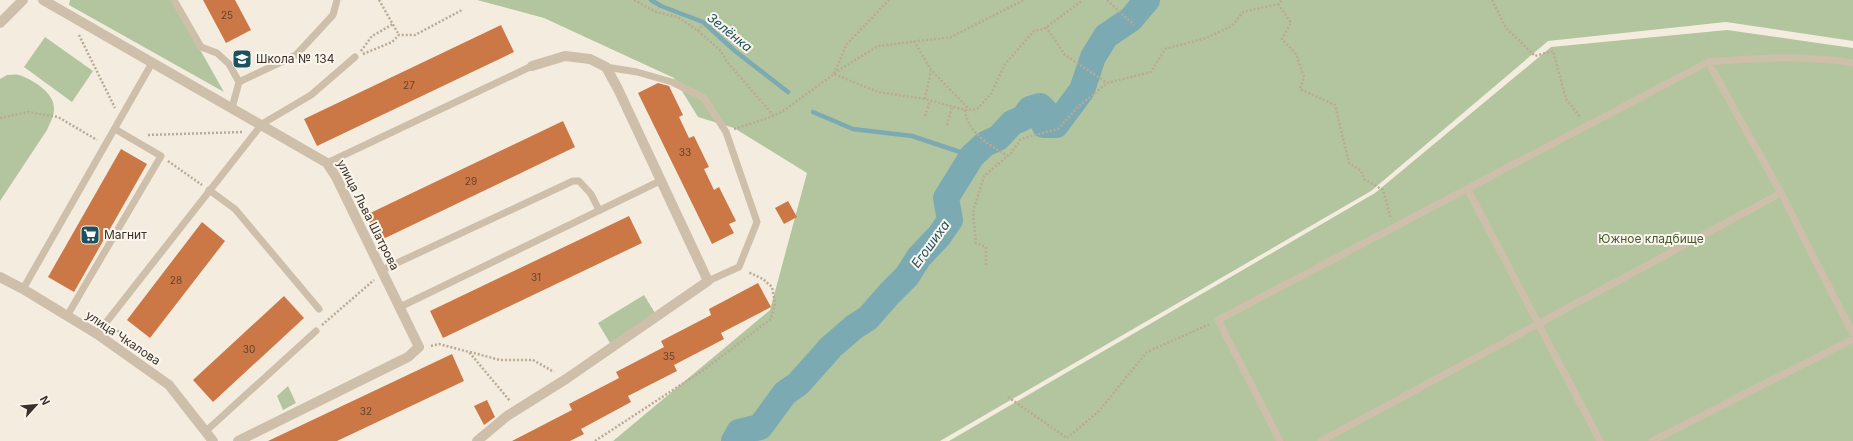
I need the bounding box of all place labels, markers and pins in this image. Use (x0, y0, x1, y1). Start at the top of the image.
school or university icon: Школа № 134 (231, 48, 253, 70)
place label: Школа № 134 (256, 51, 335, 66)
supermarket icon: Магнит (79, 224, 101, 246)
place label: Магнит (104, 227, 147, 242)

